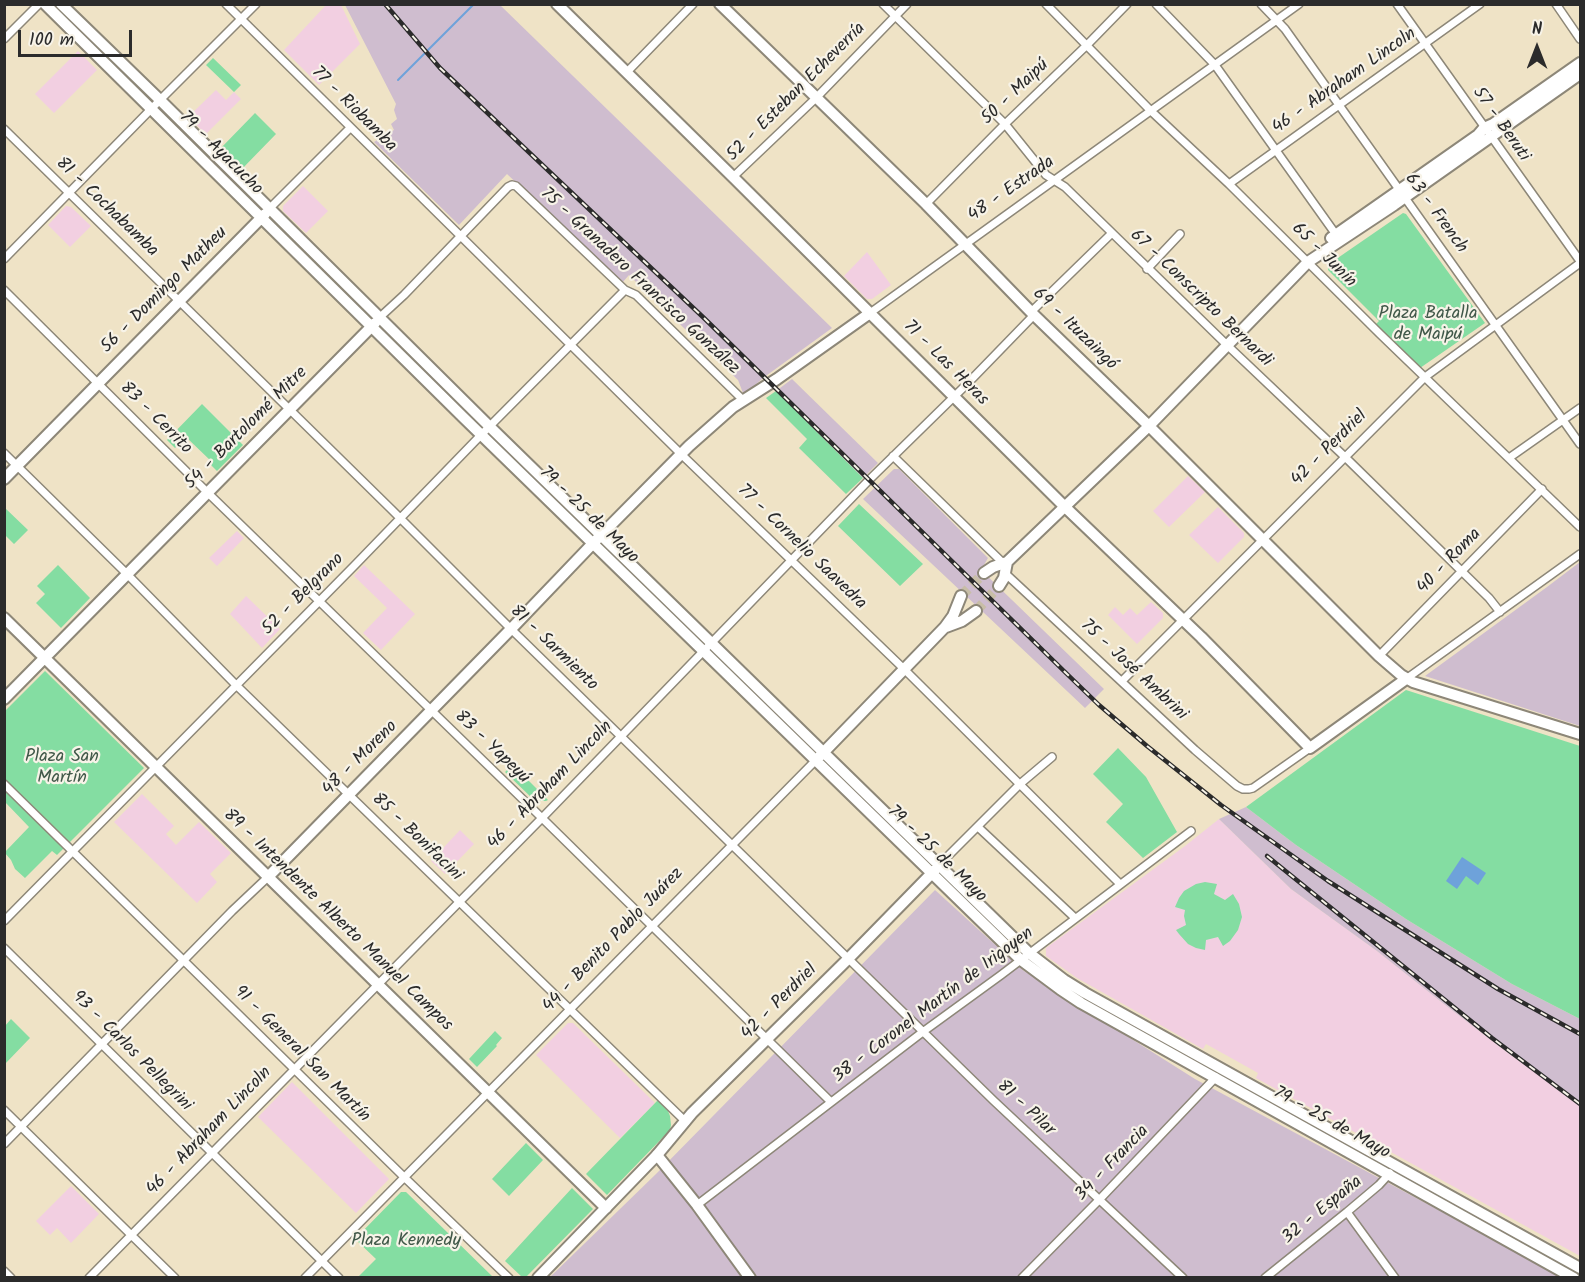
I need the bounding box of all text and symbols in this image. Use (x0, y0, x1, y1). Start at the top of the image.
text: N (1532, 17, 1542, 42)
scale bar (21, 18, 135, 56)
north arrow (1507, 18, 1567, 78)
street label: 52 - Esteban Echeverría (723, 19, 871, 167)
street label: 46 - Abraham Lincoln (1269, 24, 1421, 140)
text: 100 m (29, 26, 74, 55)
street label: 50 - Maipú (978, 56, 1054, 130)
street label: 77 - Riobamba (306, 63, 400, 157)
street label: 57 - Beruti (1466, 84, 1534, 166)
street label: 79 - Ayacucho (173, 107, 267, 201)
street label: 48 - Estrada (965, 152, 1059, 228)
street label: 81 - Cochabamba (50, 154, 162, 262)
street label: 63 - French (1399, 170, 1471, 258)
street label: 75 - Granadero Francisco González (535, 184, 743, 380)
street label: 65 - Junín (1286, 219, 1360, 293)
street label: 56 - Domingo Matheu (97, 223, 233, 359)
street label: 67 - Conscripto Bernardi (1124, 226, 1276, 372)
street label: 69 - Ituzaingó (1027, 284, 1121, 376)
park label: Plaza Batalla de Maipú (1379, 304, 1477, 346)
street label: 71 - Las Heras (898, 317, 992, 411)
street label: 54 - Bartolomé Mitre (181, 363, 313, 495)
street label: 83 - Cerrito (114, 378, 196, 460)
street label: 42 - Perdriel (1287, 406, 1373, 492)
street label: 79 - 25 de Mayo (534, 463, 642, 569)
street label: 77 - Cornelio Saavedra (732, 481, 870, 615)
street label: 40 - Roma (1413, 525, 1487, 599)
street label: 52 - Belgrano (258, 549, 350, 641)
street label: 81 - Sarmiento (504, 601, 602, 697)
street label: 75 - José Ambrini (1075, 616, 1191, 726)
street label: 83 - Yapeyú (449, 707, 533, 789)
street label: 48 - Moreno (319, 717, 403, 801)
street label: 46 - Abraham Lincoln (484, 717, 618, 855)
park label: Plaza San Martín (25, 747, 99, 789)
street label: 85 - Bonifacini (366, 789, 466, 887)
street label: 79 - 25 de Mayo (882, 802, 990, 908)
street label: 89 - Intendente Alberto Manuel Campos (218, 805, 456, 1037)
street label: 44 - Benito Pablo Juárez (539, 864, 689, 1018)
street label: 38 - Coronel Martín de Irigoyen (829, 923, 1039, 1089)
street label: 42 - Perdriel (737, 960, 823, 1046)
street label: 91 - General San Martín (228, 982, 374, 1128)
street label: 93 - Carlos Pellegrini (66, 987, 196, 1117)
street label: 46 - Abraham Lincoln (143, 1063, 277, 1201)
street label: 81 - Pilar (991, 1077, 1059, 1141)
street label: 79 - 25 de Mayo (1269, 1083, 1393, 1165)
street label: 34 - Francia (1072, 1122, 1154, 1206)
street label: 32 - España (1279, 1172, 1367, 1250)
park label: Plaza Kennedy (351, 1231, 461, 1253)

